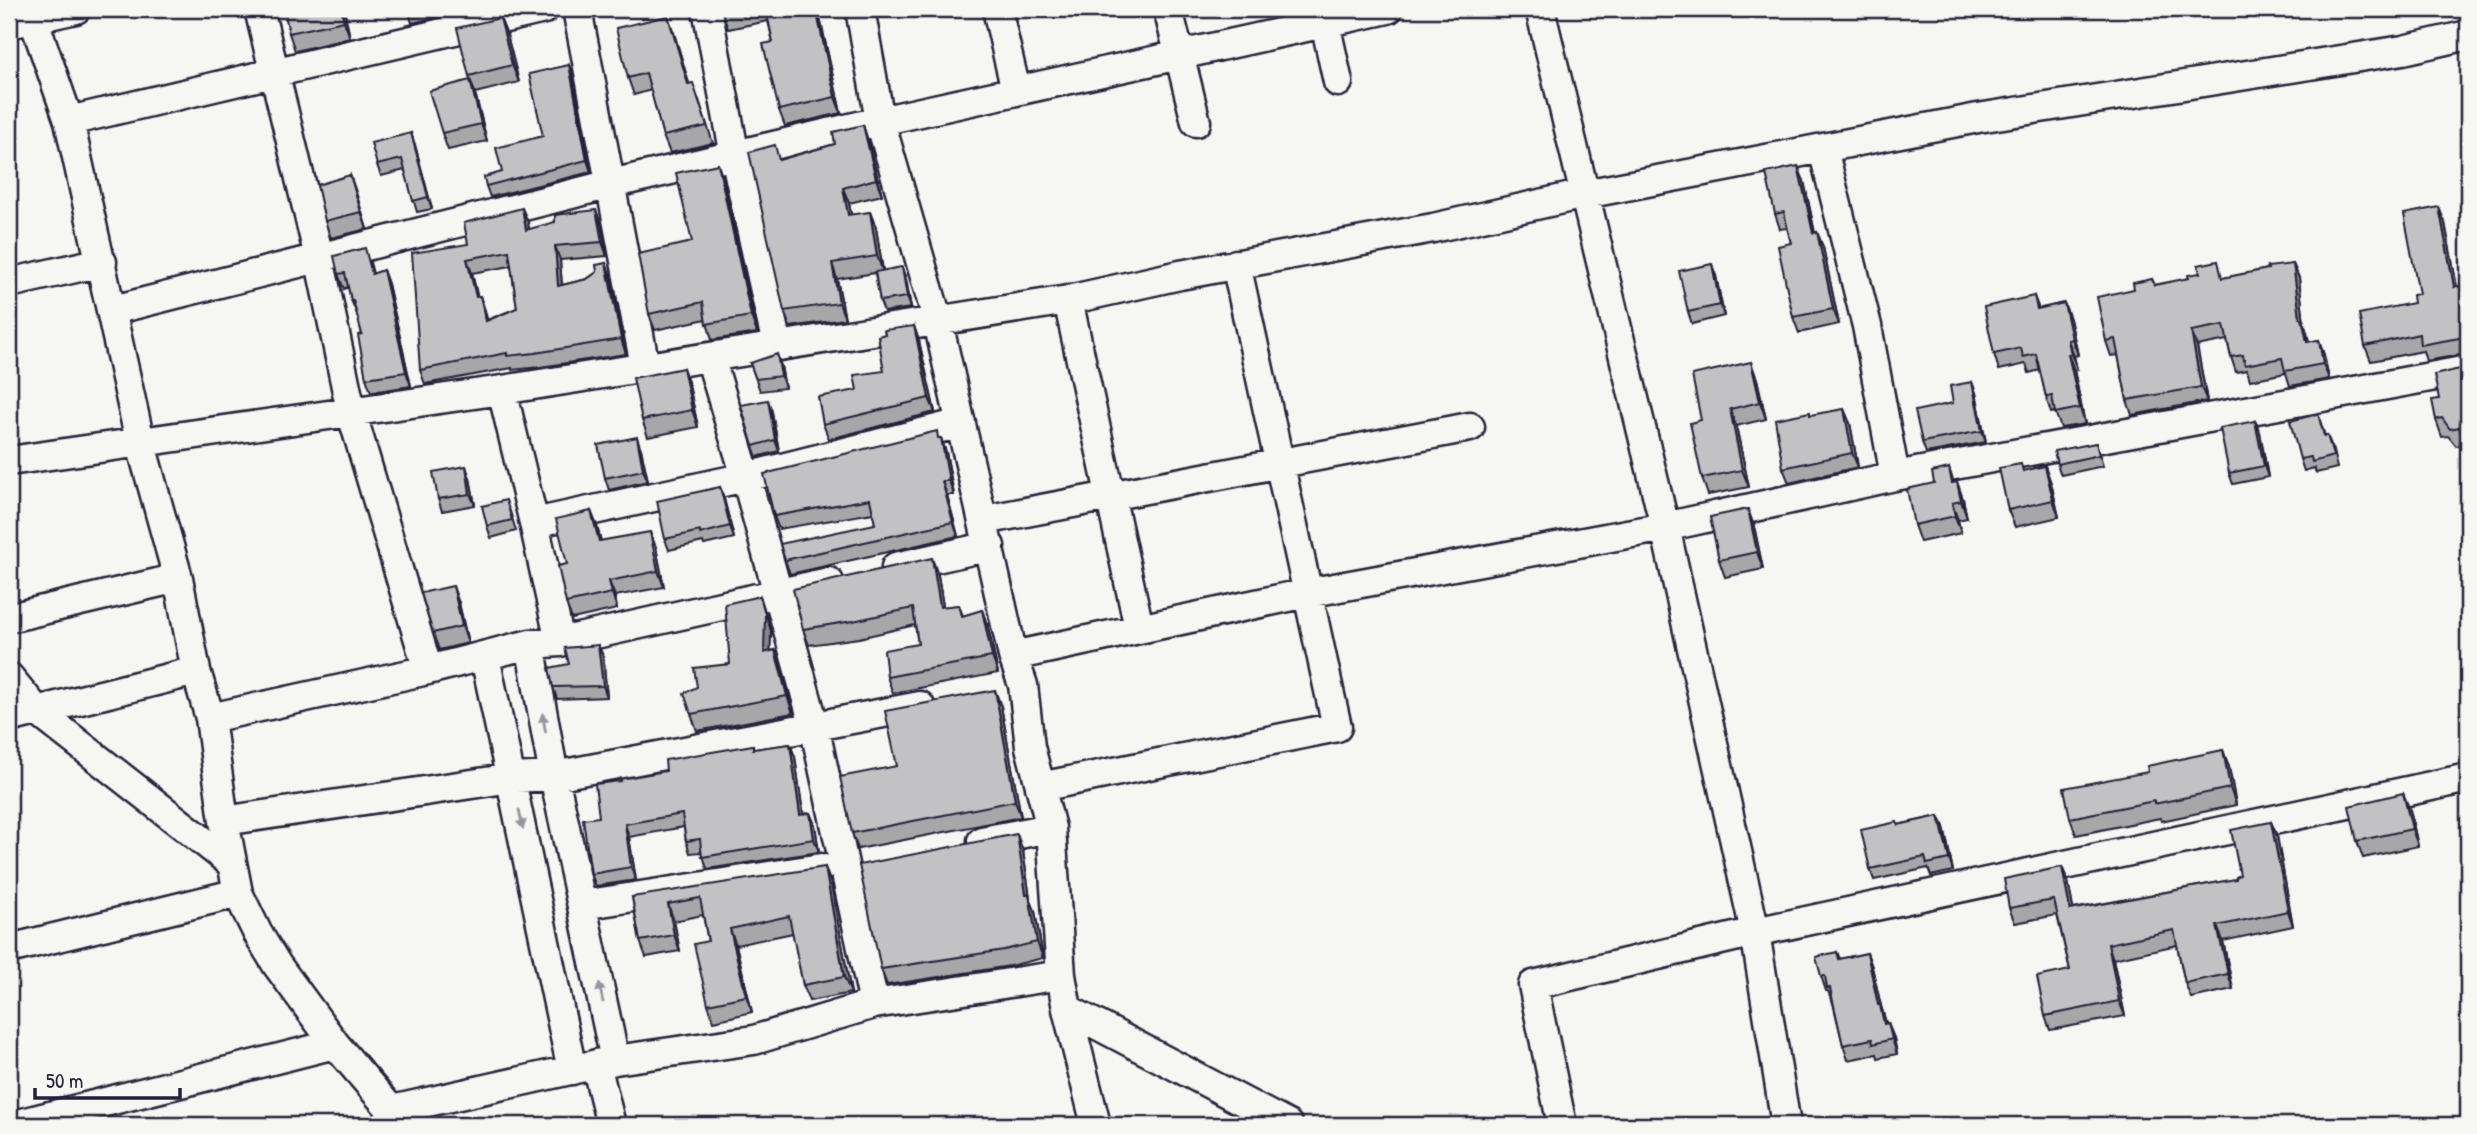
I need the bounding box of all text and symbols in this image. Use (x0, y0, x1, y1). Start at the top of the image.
one-way arrow (539, 712, 550, 734)
one-way arrow (515, 808, 526, 830)
one-way arrow (595, 982, 606, 1004)
scale bar (35, 1057, 180, 1101)
text: 50 m (46, 1066, 83, 1095)

